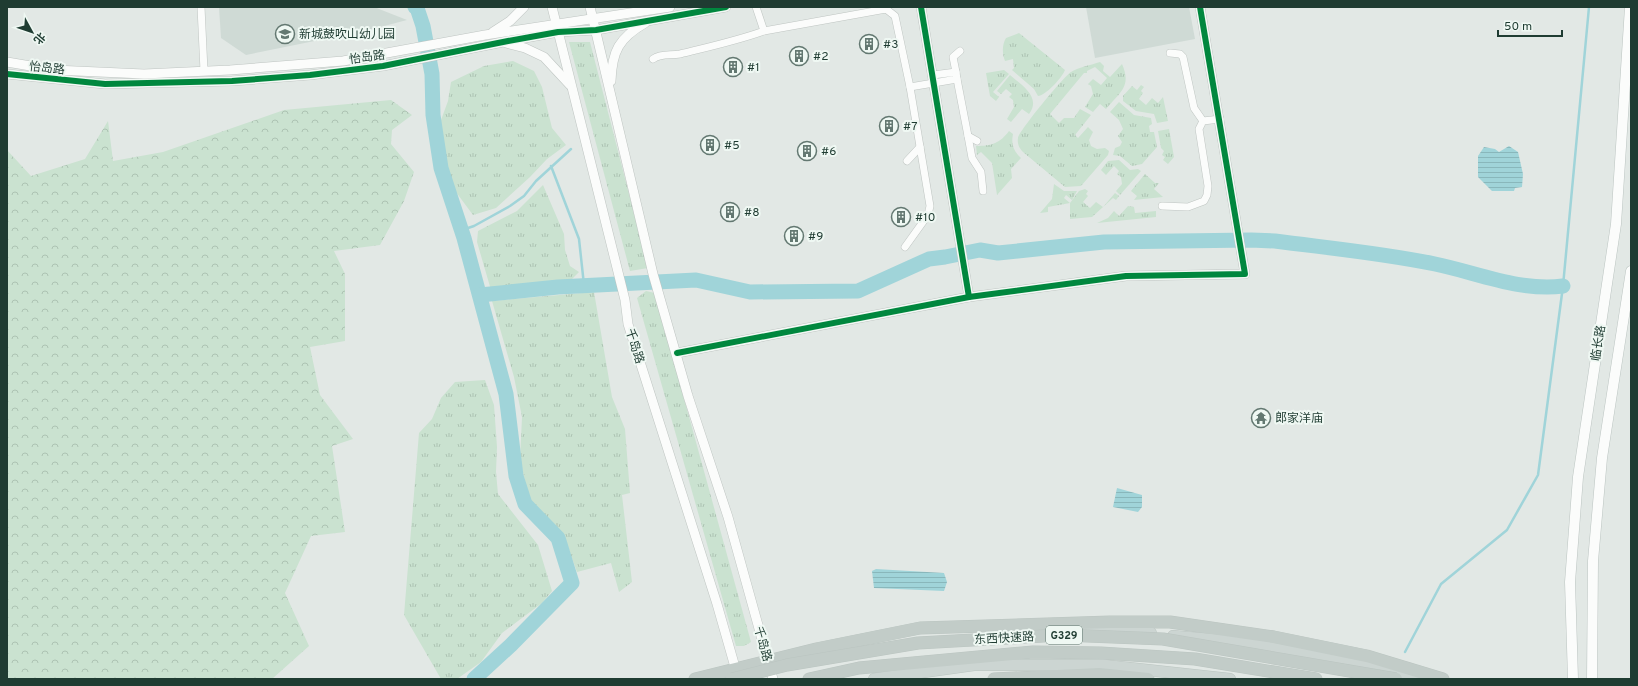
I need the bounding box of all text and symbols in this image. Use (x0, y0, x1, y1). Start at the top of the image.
north arrow (12, 12, 52, 52)
scale bar (1498, 12, 1562, 38)
text: 50 m (1504, 19, 1532, 35)
school or university icon: 新城鼓吹山幼儿园 (274, 23, 296, 45)
place label: 新城鼓吹山幼儿园 (299, 27, 395, 43)
text: 北 (30, 29, 48, 46)
building icon: #3 (858, 33, 880, 55)
place label: #3 (883, 37, 898, 53)
building icon: #2 (788, 45, 810, 67)
street label: 怡岛路 (348, 48, 386, 68)
place label: #2 (813, 49, 829, 65)
building icon: #1 (722, 56, 744, 78)
street label: 怡岛路 (28, 59, 66, 79)
place label: #1 (747, 60, 760, 76)
building icon: #7 (878, 115, 900, 137)
place label: #7 (903, 119, 917, 135)
building icon: #5 (699, 134, 721, 156)
place label: #5 (724, 138, 740, 154)
building icon: #6 (796, 140, 818, 162)
place label: #6 (821, 144, 836, 160)
building icon: #8 (719, 201, 741, 223)
place label: #8 (744, 205, 760, 221)
building icon: #10 (890, 206, 912, 228)
place label: #10 (915, 210, 935, 226)
building icon: #9 (783, 225, 805, 247)
place label: #9 (808, 229, 823, 245)
street label: 临长路 (1588, 324, 1610, 362)
street label: 千岛路 (621, 327, 647, 366)
temple icon: 郎家洋庙 (1250, 407, 1272, 429)
place label: 郎家洋庙 (1275, 411, 1323, 427)
street label: 千岛路 (749, 625, 775, 664)
road number: G329 (1046, 626, 1082, 644)
street label: 东西快速路 (974, 629, 1034, 649)

